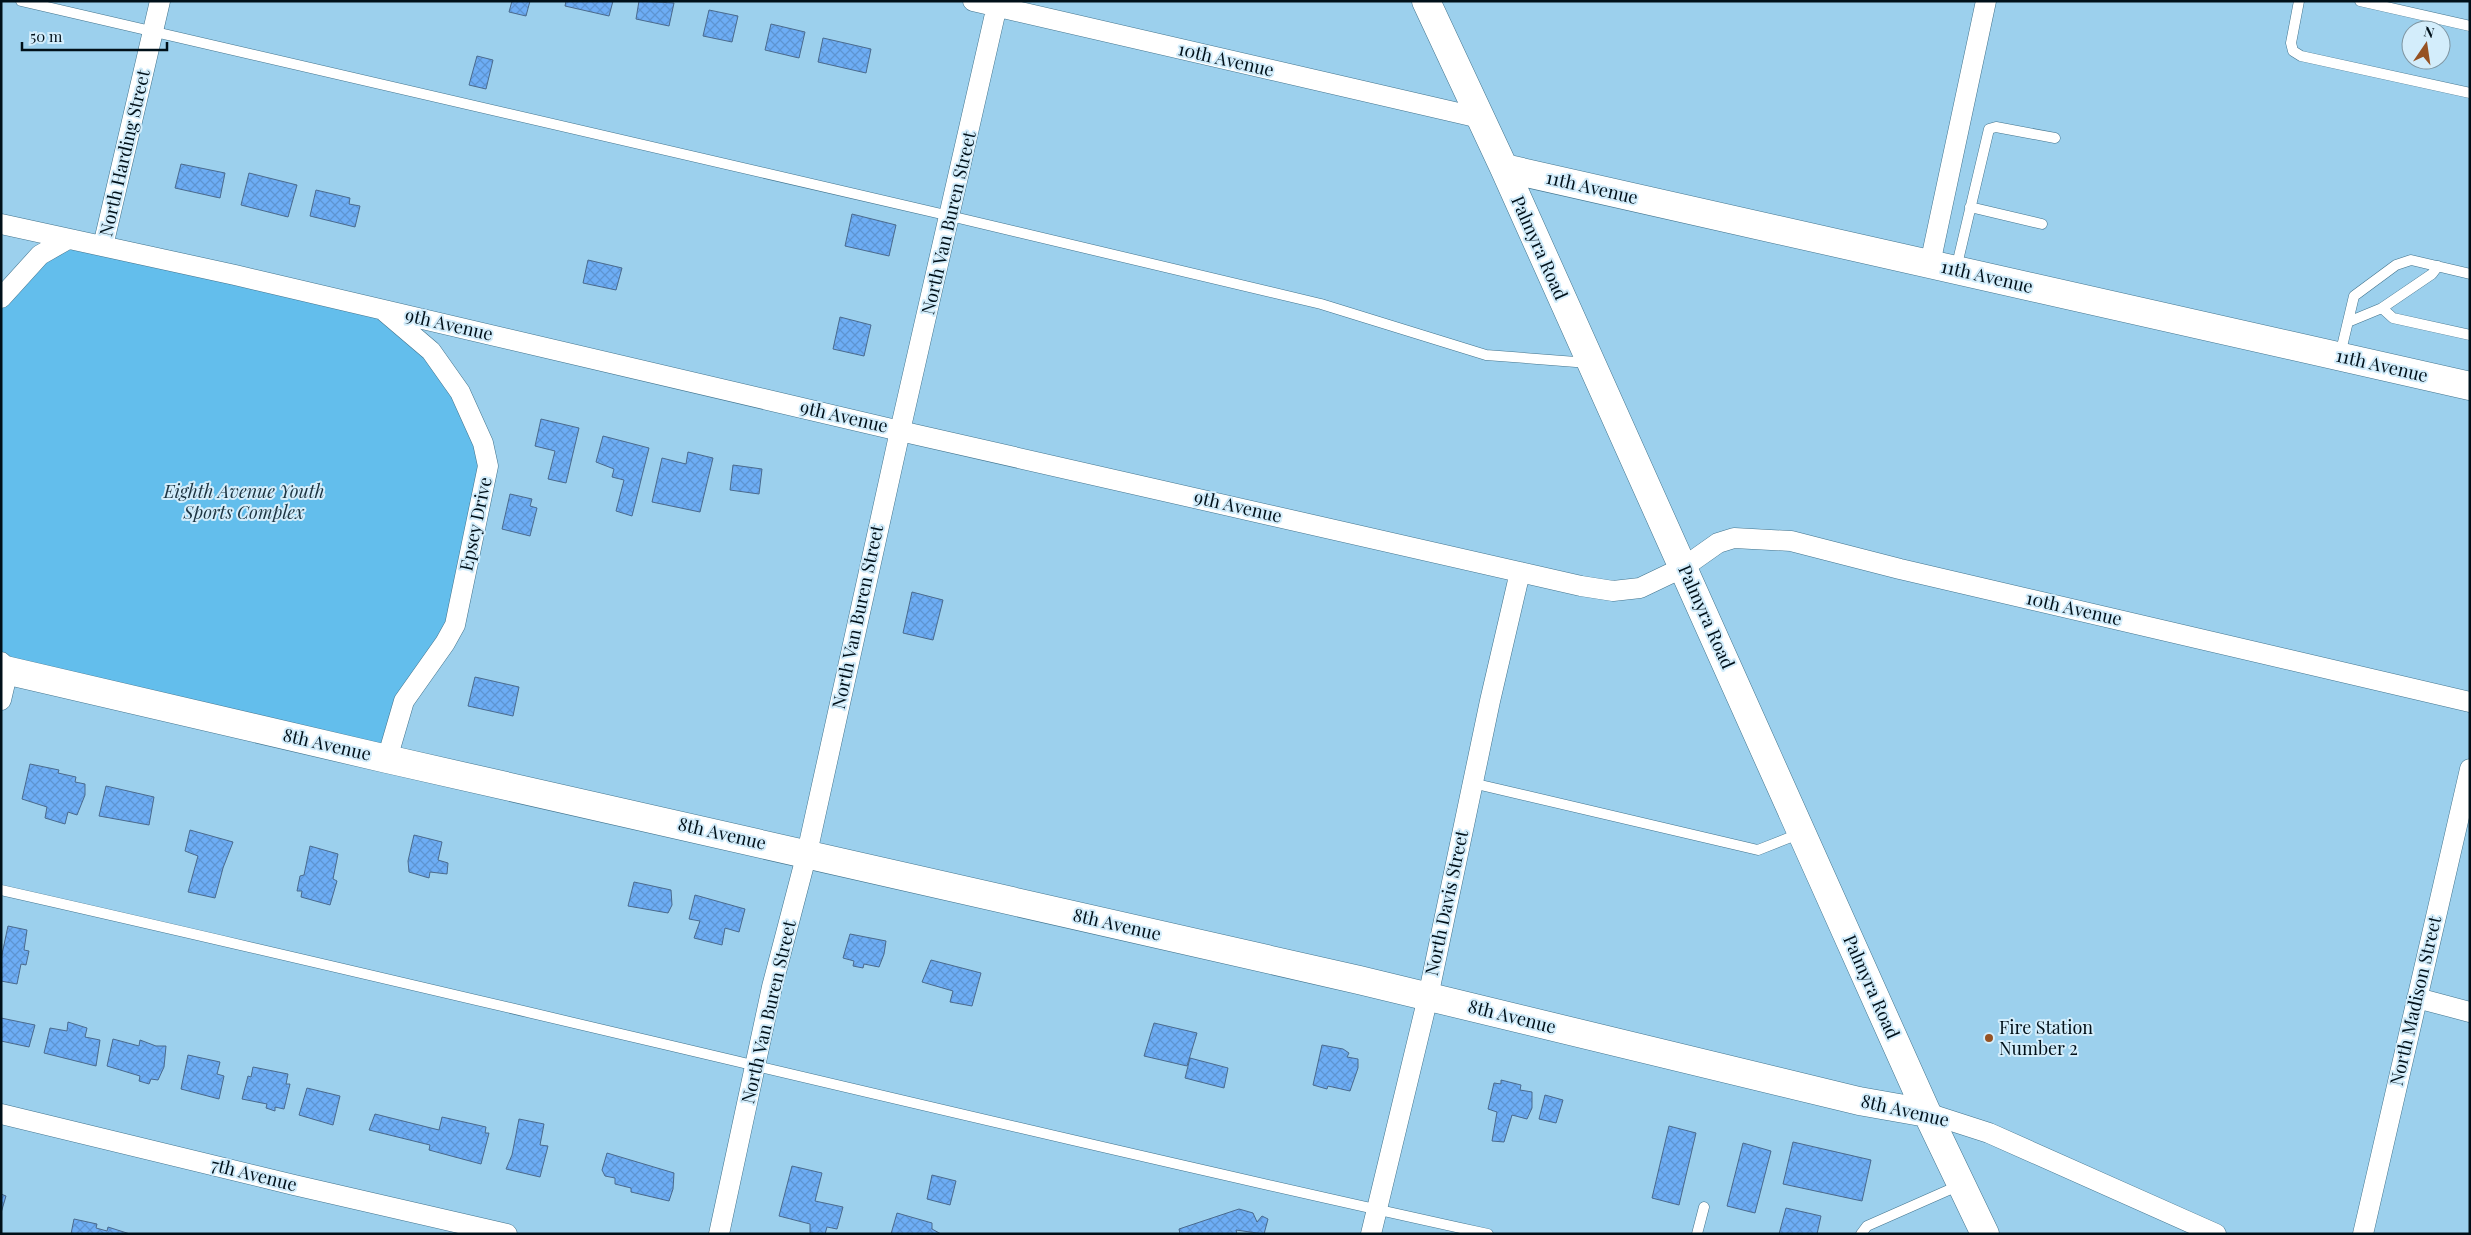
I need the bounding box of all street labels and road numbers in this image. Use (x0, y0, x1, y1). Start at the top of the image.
street label: 10th Avenue (1176, 36, 1277, 82)
street label: North Harding Street (93, 66, 155, 239)
street label: North Van Buren Street (915, 128, 981, 317)
street label: 11th Avenue (1544, 165, 1640, 209)
street label: Palmyra Road (1506, 192, 1574, 304)
street label: 11th Avenue (1939, 254, 2035, 298)
street label: 9th Avenue (403, 302, 495, 346)
street label: 11th Avenue (2334, 343, 2430, 387)
street label: 9th Avenue (798, 394, 890, 438)
street label: Epsey Drive (453, 475, 497, 573)
street label: 9th Avenue (1192, 484, 1284, 528)
street label: North Van Buren Street (826, 522, 888, 711)
street label: Palmyra Road (1673, 561, 1741, 673)
street label: 10th Avenue (2024, 585, 2125, 631)
street label: 8th Avenue (281, 722, 374, 766)
street label: 8th Avenue (676, 811, 769, 855)
street label: North Davis Street (1419, 827, 1473, 978)
street label: 8th Avenue (1071, 902, 1164, 946)
street label: North Madison Street (2384, 913, 2446, 1088)
street label: North Van Buren Street (735, 917, 801, 1106)
street label: Palmyra Road (1838, 931, 1906, 1043)
street label: 8th Avenue (1466, 994, 1559, 1039)
street label: 8th Avenue (1859, 1088, 1952, 1132)
street label: 7th Avenue (209, 1152, 300, 1196)

